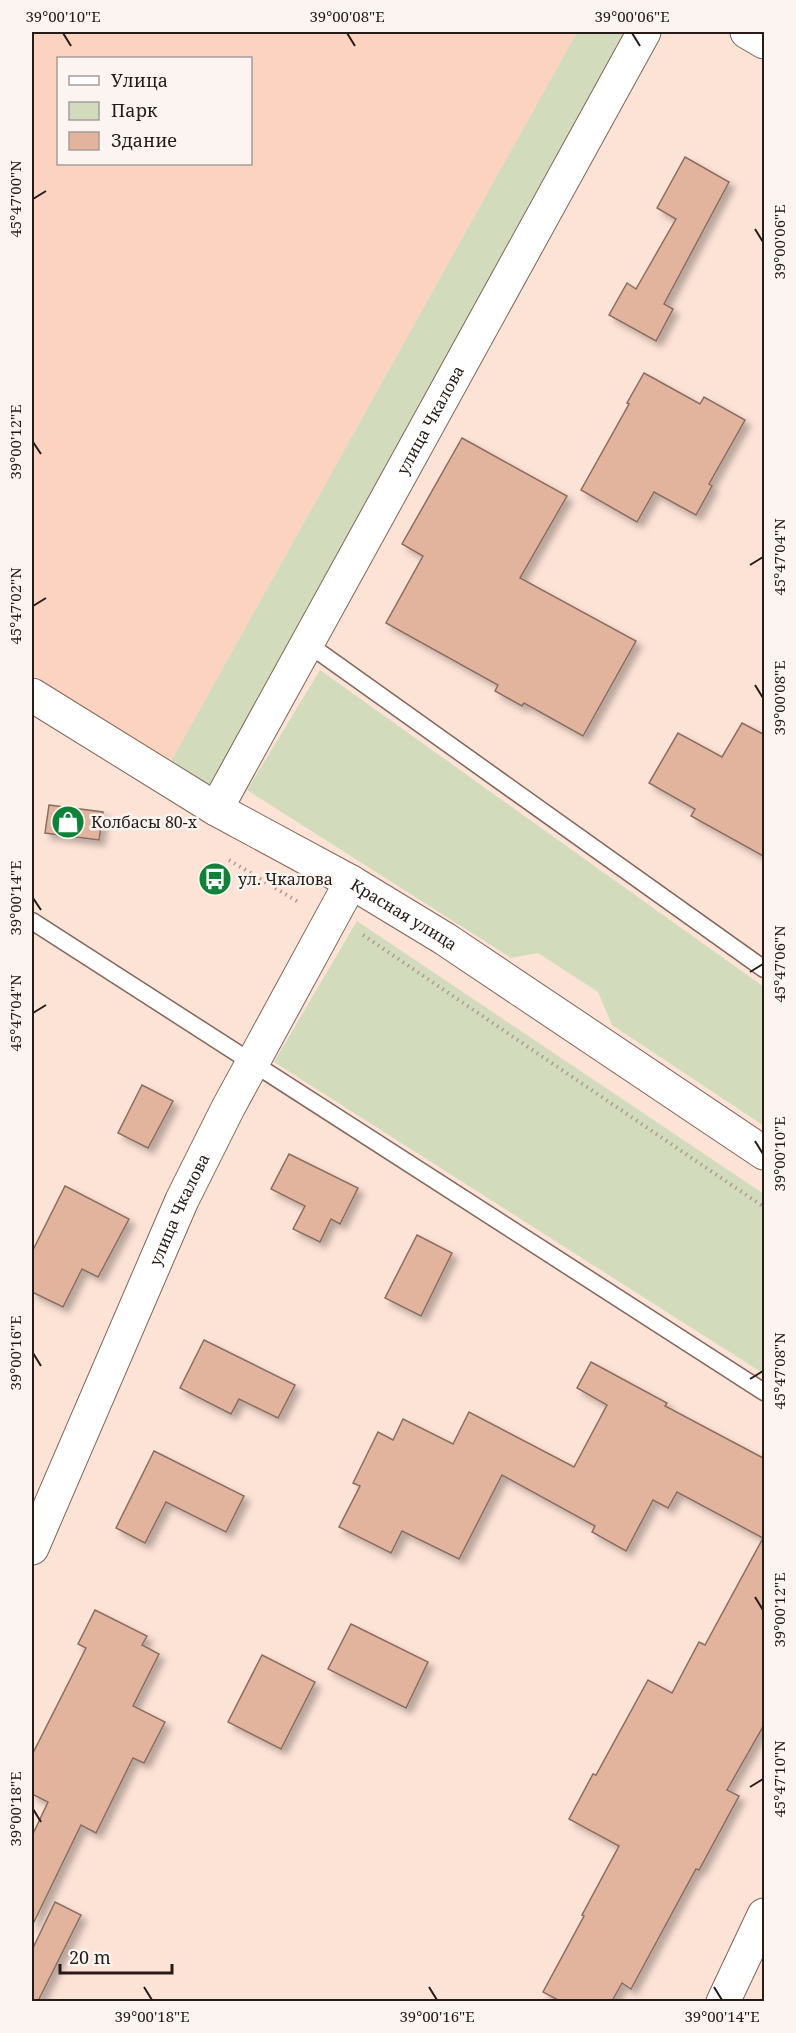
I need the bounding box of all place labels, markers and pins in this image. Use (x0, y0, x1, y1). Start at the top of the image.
shop icon: Колбасы 80-х (50, 804, 86, 840)
place label: Колбасы 80-х (91, 811, 198, 833)
bus stop icon: ул. Чкалова (197, 861, 233, 897)
place label: ул. Чкалова (238, 868, 333, 890)

